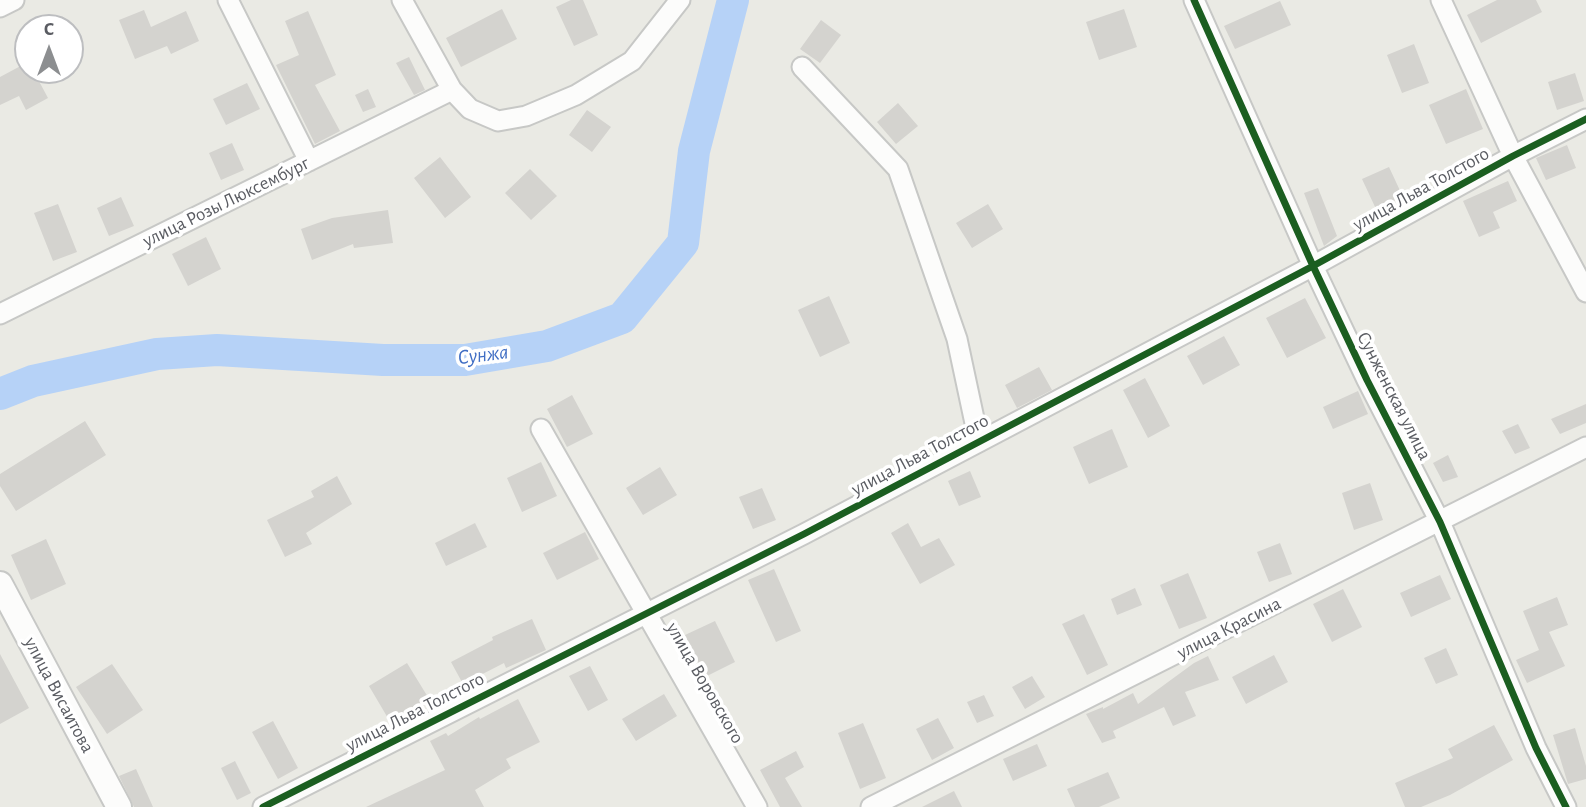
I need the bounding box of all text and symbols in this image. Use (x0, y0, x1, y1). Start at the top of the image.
north arrow (14, 14, 84, 84)
text: С (44, 20, 54, 39)
street label: улица Льва Толстого (1349, 142, 1493, 236)
street label: улица Розы Люксембург (139, 152, 313, 252)
street label: Сунженская улица (1352, 328, 1436, 464)
water label: Сунжа (456, 339, 510, 371)
street label: улица Льва Толстого (847, 409, 993, 501)
street label: улица Красина (1173, 592, 1285, 664)
street label: улица Воровского (661, 618, 749, 748)
street label: улица Висаитова (19, 633, 99, 757)
street label: улица Льва Толстого (342, 667, 488, 757)

